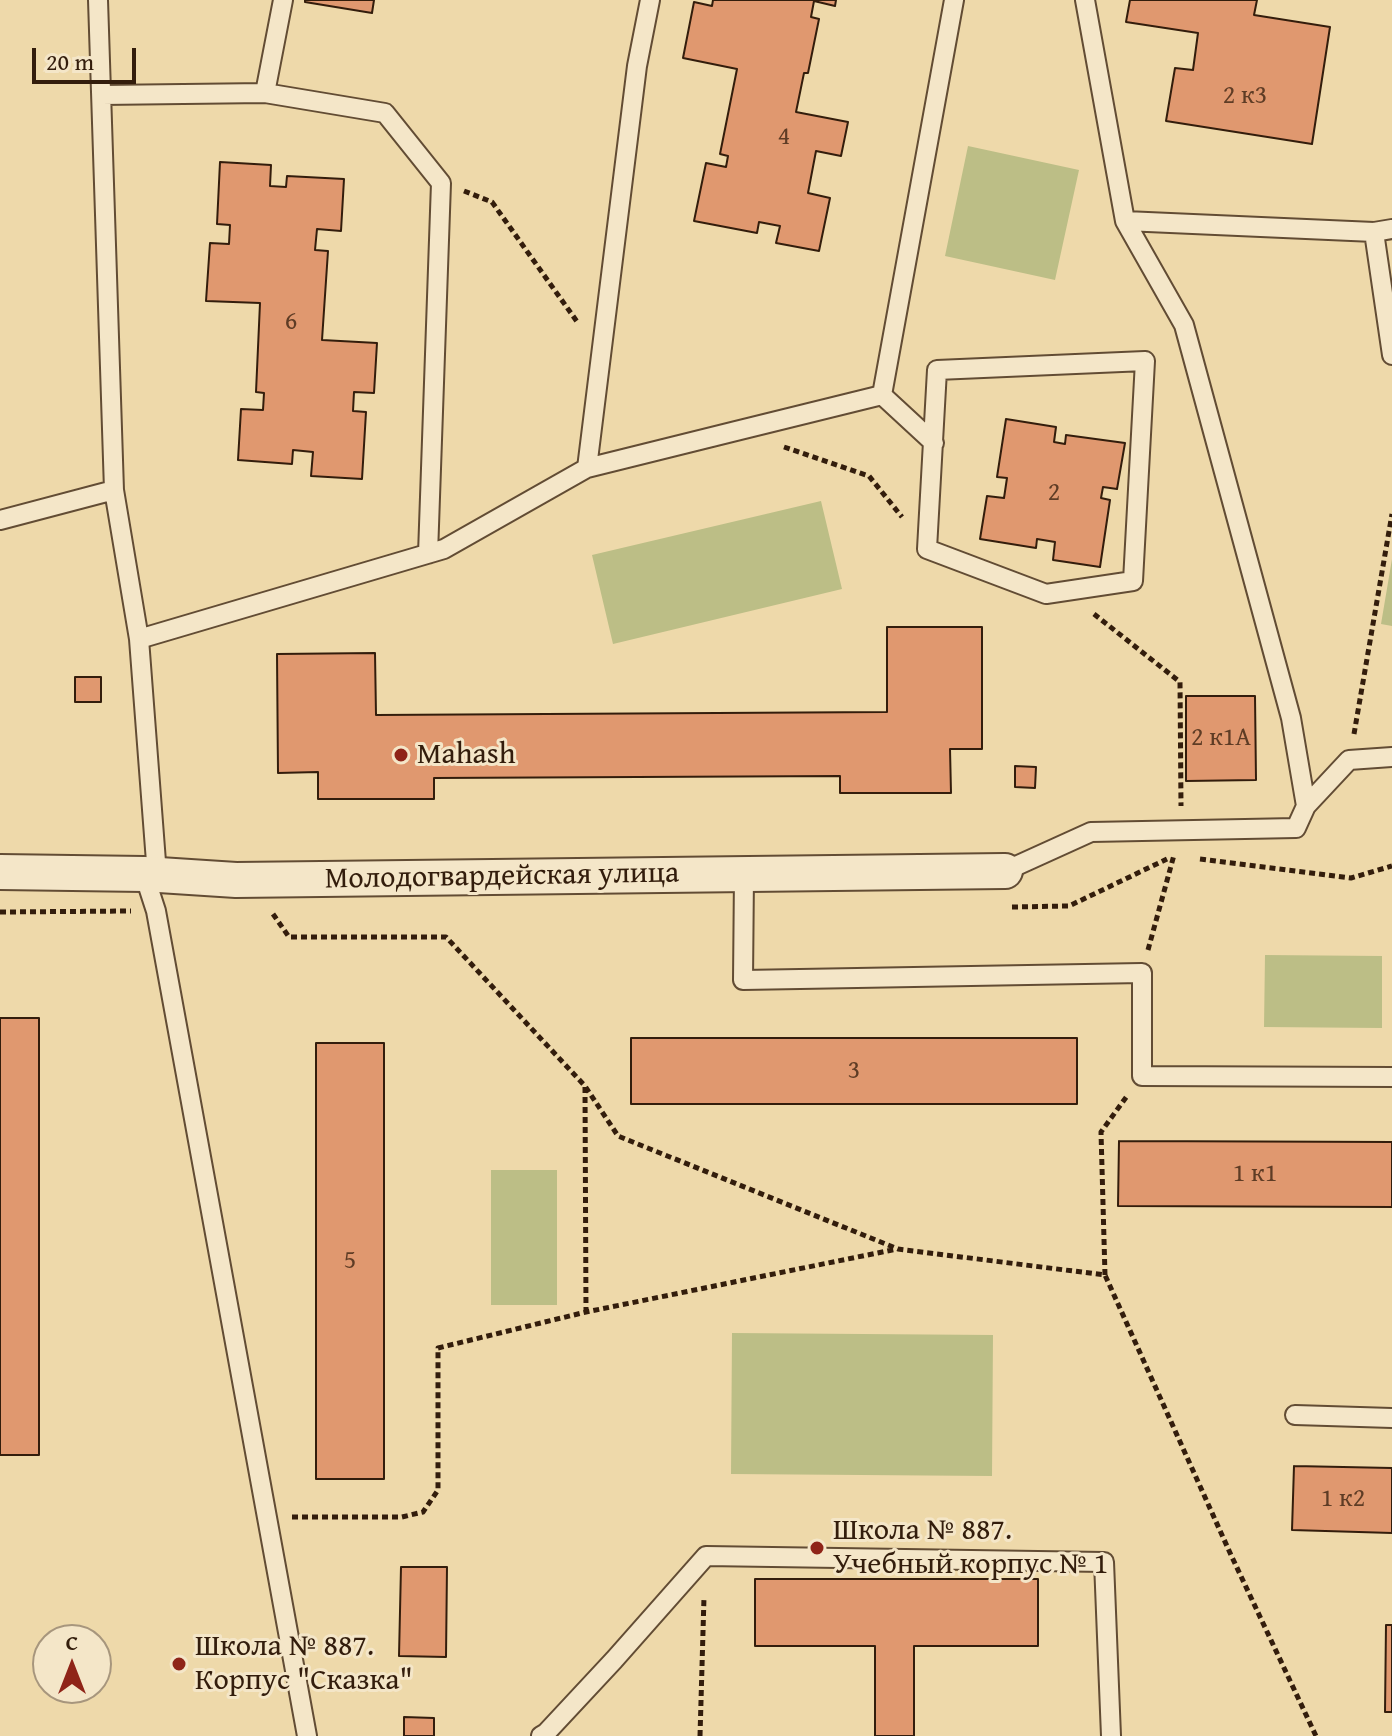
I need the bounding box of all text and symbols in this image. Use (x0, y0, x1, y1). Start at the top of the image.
scale bar (36, 32, 140, 82)
text: 20 m (46, 44, 94, 79)
house number: 2 к3 (1223, 80, 1267, 112)
house number: 4 (778, 121, 790, 153)
house number: 6 (285, 306, 297, 338)
house number: 2 (1048, 477, 1060, 509)
house number: 2 к1А (1191, 722, 1251, 754)
place label: Mahash (417, 737, 516, 773)
marker: Mahash (392, 746, 410, 764)
street label: Молодогвардейская улица (325, 856, 679, 898)
house number: 3 (848, 1055, 860, 1087)
house number: 1 к1 (1233, 1158, 1277, 1190)
house number: 5 (344, 1245, 356, 1277)
house number: 1 к2 (1321, 1483, 1365, 1515)
place label: Школа № 887. Учебный корпус № 1 (833, 1513, 1108, 1584)
marker: Школа № 887. Учебный корпус № 1 (808, 1539, 826, 1557)
north arrow (32, 1624, 112, 1704)
text: С (66, 1626, 78, 1658)
place label: Школа № 887. Корпус "Сказка" (195, 1629, 413, 1700)
marker: Школа № 887. Корпус "Сказка" (170, 1655, 188, 1673)

